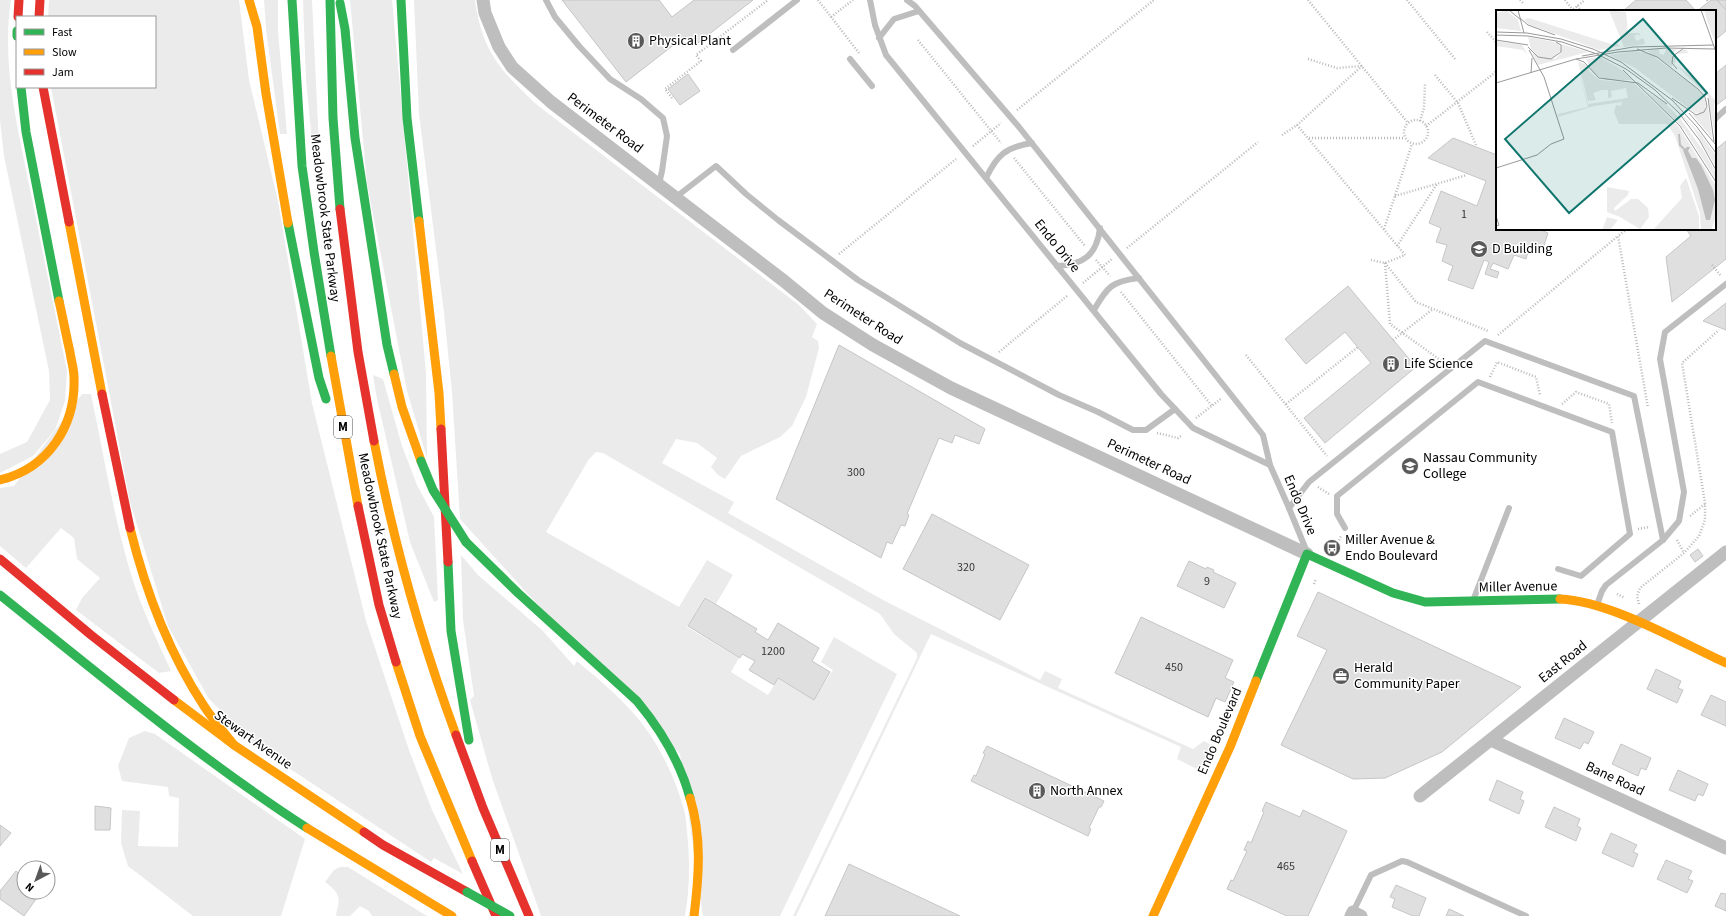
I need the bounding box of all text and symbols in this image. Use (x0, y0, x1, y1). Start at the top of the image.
inset map (1496, 10, 1716, 230)
legend (16, 16, 156, 88)
text: Fast (52, 24, 72, 41)
building icon: Physical Plant (626, 31, 646, 51)
place label: Physical Plant (649, 31, 731, 51)
text: Slow (52, 44, 77, 61)
text: Jam (52, 64, 74, 81)
street label: Perimeter Road (563, 88, 647, 158)
street label: Meadowbrook State Parkway (305, 133, 345, 304)
house number: 1 (1461, 206, 1467, 223)
street label: Endo Drive (1029, 215, 1085, 277)
school or university icon: D Building (1469, 239, 1489, 259)
place label: D Building (1492, 239, 1552, 259)
street label: Perimeter Road (820, 284, 906, 350)
building icon: Life Science (1381, 354, 1401, 374)
place label: Life Science (1404, 354, 1473, 374)
road number: M (334, 416, 352, 438)
street label: Perimeter Road (1104, 434, 1194, 490)
place label: Nassau Community College (1423, 448, 1538, 484)
street label: Meadowbrook State Parkway (353, 451, 407, 621)
school or university icon: Nassau Community College (1400, 456, 1420, 476)
house number: 300 (847, 464, 865, 481)
street label: Endo Drive (1278, 472, 1322, 538)
place label: Miller Avenue & Endo Boulevard (1345, 530, 1438, 566)
bus stop icon: Miller Avenue & Endo Boulevard (1322, 538, 1342, 558)
house number: 320 (957, 559, 975, 576)
house number: 9 (1204, 573, 1210, 590)
street label: Miller Avenue (1479, 576, 1557, 598)
street label: East Road (1534, 636, 1592, 688)
house number: 1200 (761, 643, 785, 660)
place label: Herald Community Paper (1354, 658, 1460, 694)
house number: 450 (1165, 659, 1183, 676)
office icon: Herald Community Paper (1331, 666, 1351, 686)
street label: Endo Boulevard (1193, 684, 1247, 778)
street label: Stewart Avenue (210, 706, 296, 774)
street label: Bane Road (1582, 757, 1648, 801)
building icon: North Annex (1027, 781, 1047, 801)
place label: North Annex (1050, 781, 1123, 801)
road number: M (491, 839, 509, 861)
house number: 465 (1277, 858, 1295, 875)
north arrow (16, 860, 56, 900)
text: N (22, 879, 37, 895)

